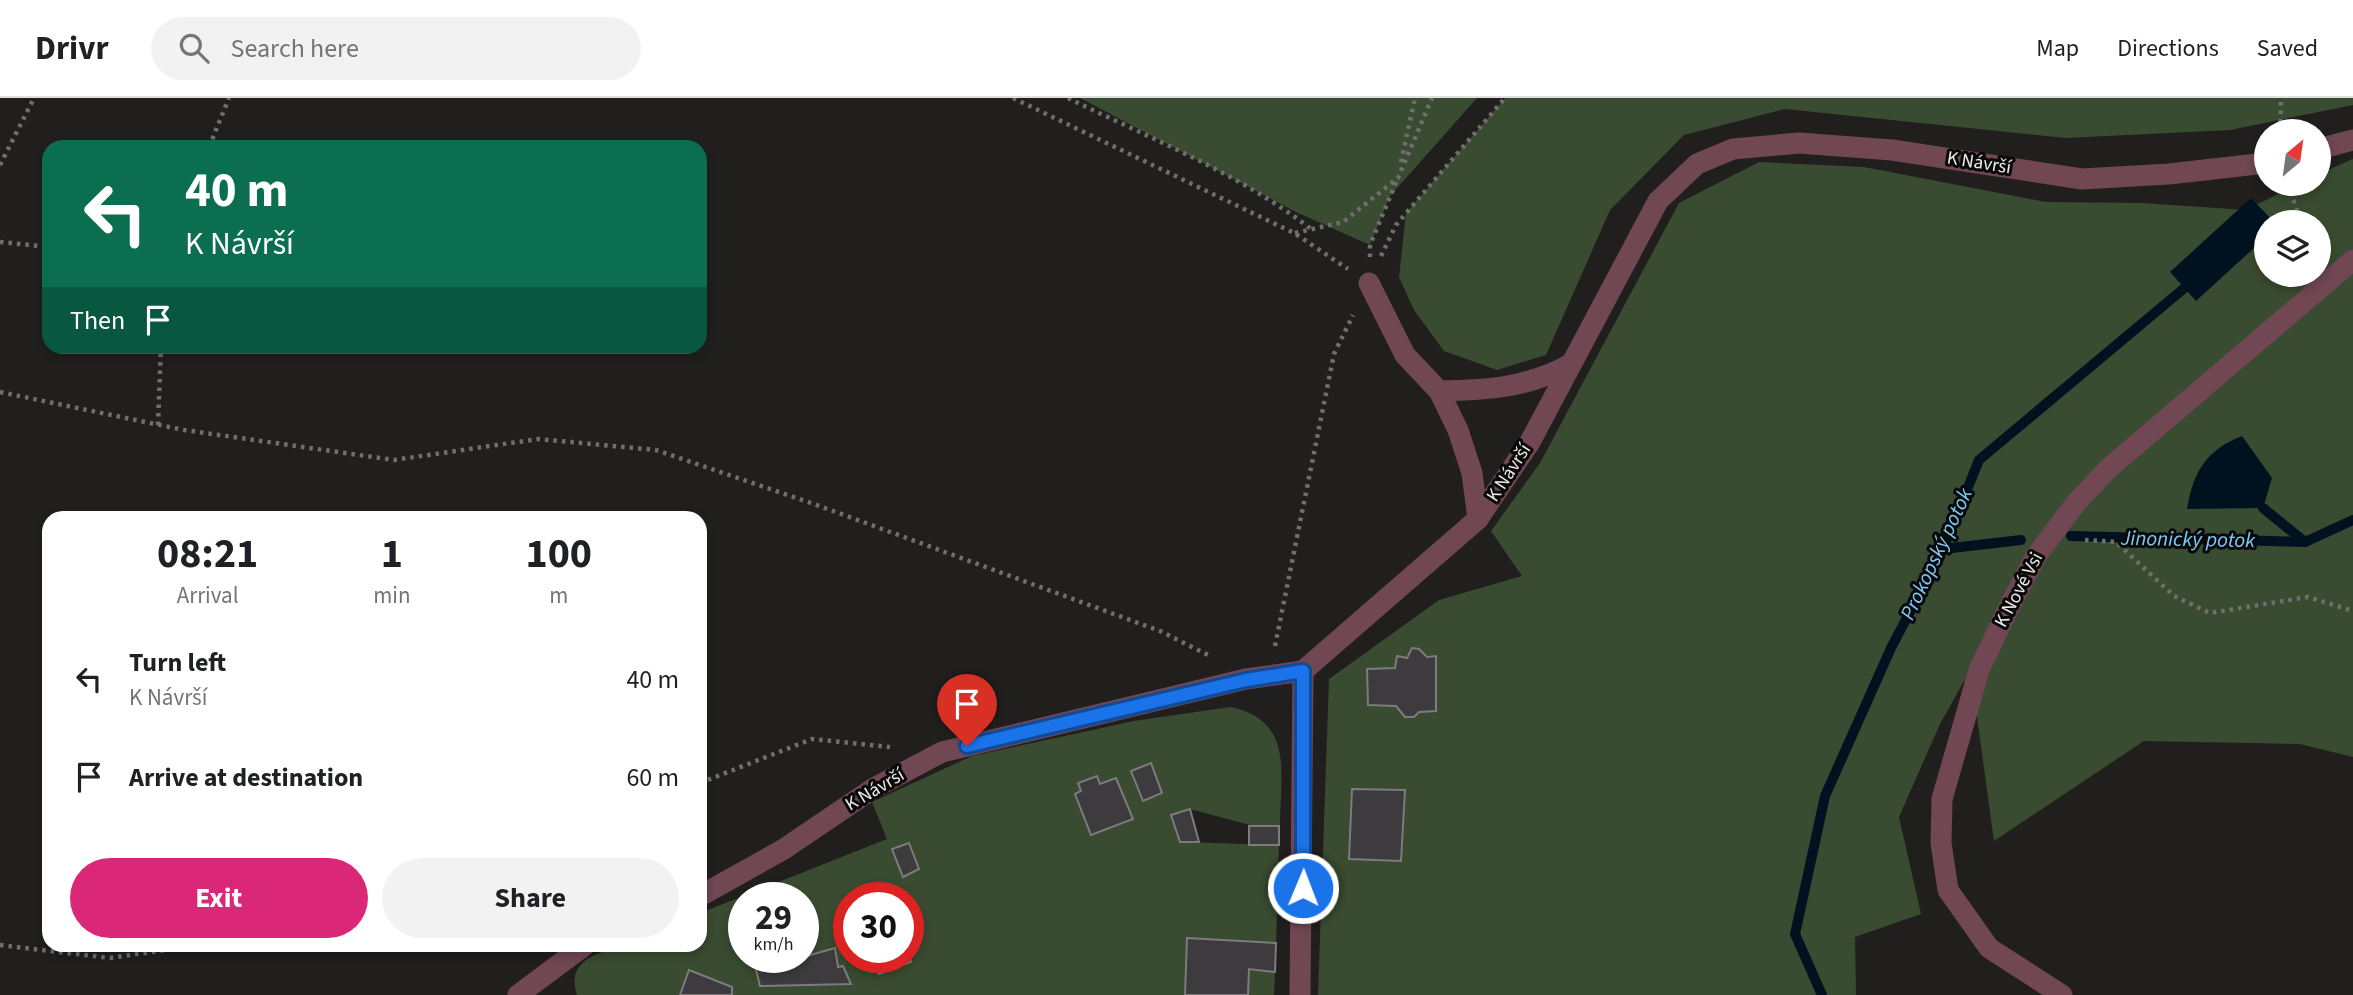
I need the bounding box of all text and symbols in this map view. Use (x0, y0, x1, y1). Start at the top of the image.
search box (151, 17, 641, 80)
text: Drivr (35, 25, 109, 72)
icon: search (175, 29, 213, 67)
text: Search here (231, 30, 359, 67)
text: Map (2036, 31, 2079, 66)
text: Directions (2117, 31, 2219, 66)
text: Saved (2257, 31, 2318, 66)
north arrow (2254, 119, 2331, 196)
map controls (2254, 119, 2331, 287)
street label: K Návrší (1945, 145, 2014, 182)
text: 40 m (185, 156, 289, 226)
icon: left (70, 168, 161, 259)
button: layers (2254, 210, 2331, 287)
text: K Návrší (185, 221, 294, 267)
icon: arrive (139, 301, 177, 339)
text: Then (70, 302, 125, 339)
street label: K Návrší (1480, 437, 1539, 507)
water label: Prokopský potok (1892, 482, 1980, 625)
water label: Jinonický potok (2119, 523, 2256, 555)
text: 08:21 (157, 524, 258, 584)
text: 1 (381, 524, 403, 584)
text: 100 (525, 524, 592, 584)
street label: K Nové Vsi (1988, 548, 2050, 632)
text: Arrival (177, 579, 239, 612)
text: min (373, 579, 411, 612)
text: m (549, 579, 568, 612)
text: Turn left (129, 644, 226, 681)
icon: left (70, 660, 108, 698)
text: 40 m (626, 661, 679, 698)
pin (937, 674, 997, 746)
text: K Návrší (129, 681, 207, 714)
icon: arrive (948, 685, 986, 723)
icon: arrive (70, 758, 108, 796)
text: Arrive at destination (129, 759, 363, 796)
text: 60 m (626, 759, 679, 796)
street label: K Návrší (840, 761, 911, 818)
position arrow (1266, 851, 1340, 925)
button: Exit (70, 858, 368, 938)
button: Share (382, 858, 679, 938)
speed limit sign: 30 (833, 882, 924, 973)
text: 29 (755, 893, 792, 943)
text: km/h (754, 932, 793, 957)

